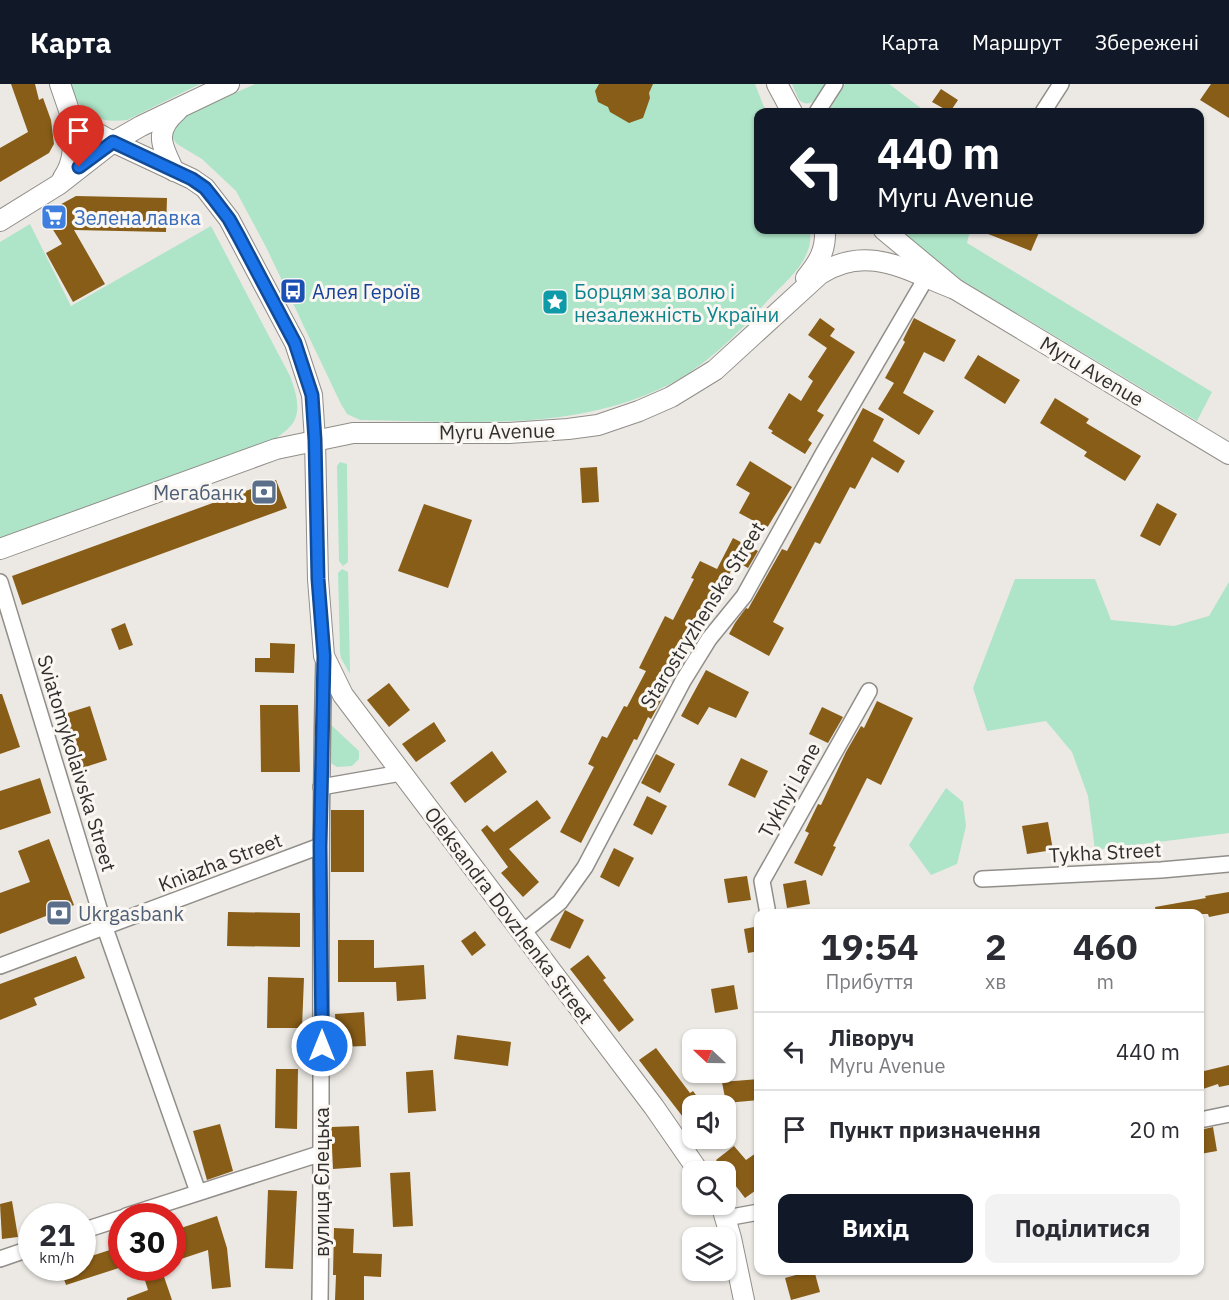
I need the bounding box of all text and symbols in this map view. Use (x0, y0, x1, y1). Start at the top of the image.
text: Карта (30, 24, 111, 61)
text: Карта (881, 28, 939, 56)
text: Маршрут (972, 28, 1062, 56)
text: Збережені (1095, 28, 1199, 56)
pin (53, 105, 104, 167)
icon: arrive (62, 114, 95, 147)
text: 440 m (877, 126, 1000, 181)
icon: left (778, 132, 856, 210)
text: Myru Avenue (877, 179, 1034, 214)
supermarket icon: Зелена лавка (39, 202, 69, 232)
place label: Зелена лавка (74, 204, 201, 231)
bus stop icon: Алея Героїв (278, 276, 308, 306)
place label: Алея Героїв (312, 278, 421, 305)
place label: Борцям за волю і незалежність України (574, 278, 779, 328)
place icon: Борцям за волю і незалежність України (540, 287, 570, 317)
street label: Myru Avenue (1035, 329, 1149, 413)
street label: Myru Avenue (439, 416, 555, 446)
bank icon: Мегабанк (249, 477, 279, 507)
place label: Мегабанк (153, 479, 244, 506)
street label: Starostryzhenska Street (633, 517, 771, 713)
street label: Sviatomykolaivska Street (31, 651, 123, 875)
street label: Tykhyi Lane (752, 737, 826, 843)
street label: Oleksandra Dovzhenka Street (418, 801, 600, 1029)
street label: Kniazha Street (154, 826, 286, 898)
street label: Tykha Street (1048, 836, 1162, 868)
bank icon: Ukrgasbank (44, 898, 74, 928)
place label: Ukrgasbank (78, 900, 185, 927)
text: 19:54 (820, 923, 919, 970)
text: 2 (985, 923, 1007, 970)
text: 460 (1073, 923, 1138, 970)
text: Прибуття (825, 968, 914, 995)
text: хв (985, 968, 1006, 995)
text: m (1097, 968, 1114, 995)
position arrow (290, 1014, 354, 1078)
text: Ліворуч (829, 1023, 914, 1052)
north arrow (682, 1029, 736, 1083)
map controls (682, 1029, 736, 1281)
icon: left (778, 1035, 811, 1068)
text: 440 m (1116, 1037, 1180, 1066)
text: Myru Avenue (829, 1052, 945, 1079)
button: sound (682, 1095, 736, 1149)
street label: вулиця Єлецька (308, 1107, 335, 1257)
icon: arrive (778, 1113, 811, 1146)
text: Пункт призначення (829, 1115, 1041, 1144)
text: 20 m (1129, 1115, 1180, 1144)
button: search (682, 1161, 736, 1215)
button: Вихід (778, 1194, 973, 1263)
button: Поділитися (985, 1194, 1180, 1263)
speed limit sign: 30 (108, 1203, 186, 1281)
text: 21 (39, 1215, 75, 1254)
button: layers (682, 1227, 736, 1281)
text: km/h (39, 1248, 75, 1267)

